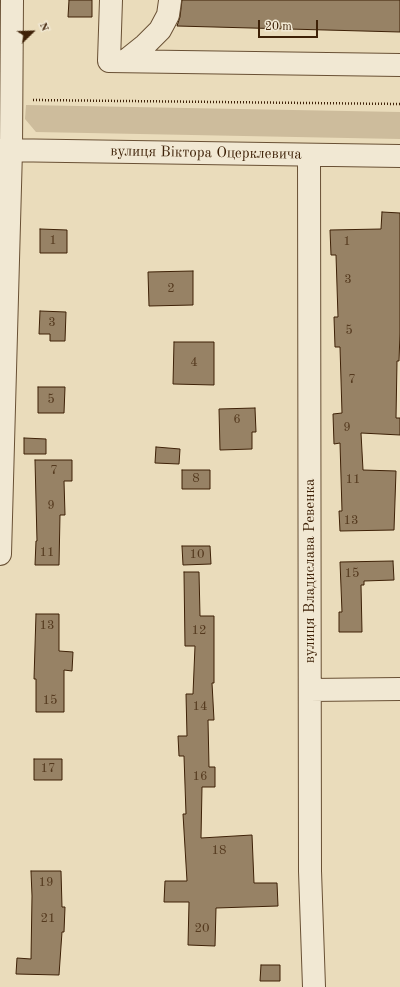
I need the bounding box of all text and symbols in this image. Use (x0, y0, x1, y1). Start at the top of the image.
north arrow (12, 12, 52, 52)
scale bar (260, 12, 320, 38)
text: N (37, 21, 50, 33)
text: 20 m (265, 21, 292, 33)
street label: вулиця Віктора Оцерклевича (110, 142, 302, 164)
house number: 1 (49, 233, 57, 249)
house number: 1 (343, 234, 351, 250)
house number: 3 (344, 272, 352, 288)
house number: 2 (167, 281, 175, 297)
house number: 3 (48, 315, 56, 331)
house number: 5 (345, 323, 353, 339)
house number: 4 (190, 355, 198, 371)
house number: 7 (348, 372, 356, 388)
house number: 5 (47, 392, 55, 408)
house number: 6 (233, 412, 241, 428)
house number: 9 (343, 420, 351, 436)
house number: 7 (50, 463, 58, 479)
house number: 8 (192, 471, 200, 487)
house number: 11 (345, 472, 361, 488)
street label: вулиця Владислава Ревенка (301, 479, 319, 663)
house number: 9 (47, 498, 55, 514)
house number: 13 (343, 513, 359, 529)
house number: 11 (39, 545, 55, 561)
house number: 10 (189, 547, 205, 563)
house number: 15 (344, 566, 360, 582)
house number: 13 (39, 618, 55, 634)
house number: 12 (191, 623, 207, 639)
house number: 15 (42, 693, 58, 709)
house number: 14 (192, 699, 208, 715)
house number: 17 (40, 761, 56, 777)
house number: 16 (192, 769, 208, 785)
house number: 18 (211, 843, 227, 859)
house number: 19 (38, 875, 54, 891)
house number: 21 (40, 911, 56, 927)
house number: 20 (194, 921, 210, 937)

